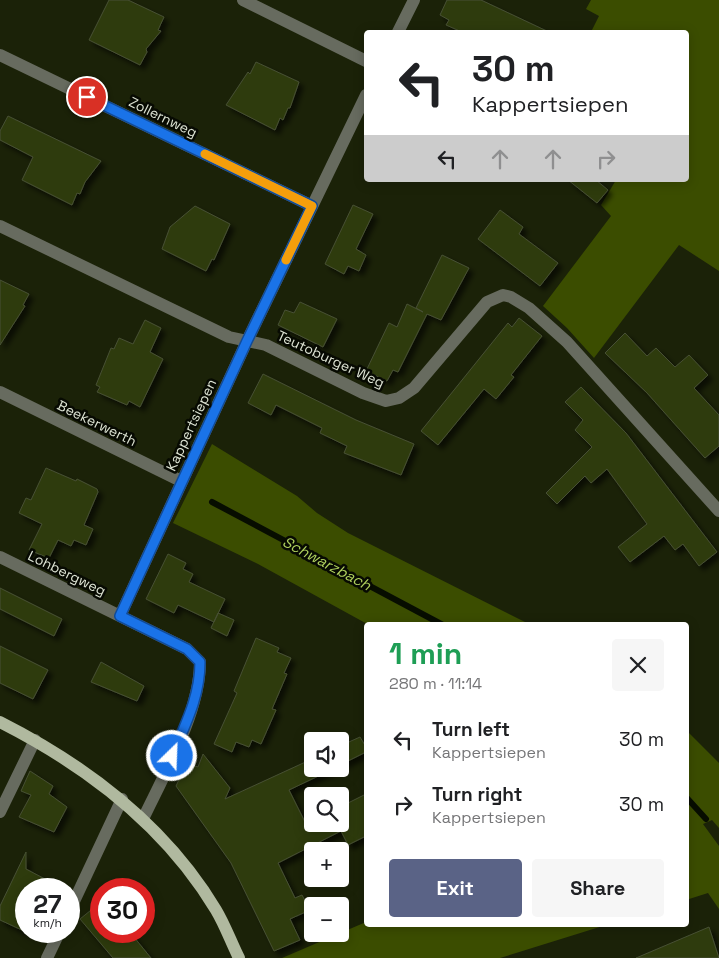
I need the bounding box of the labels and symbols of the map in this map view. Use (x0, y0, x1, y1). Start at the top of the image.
pin (66, 76, 108, 118)
street label: Zollernweg (126, 93, 200, 141)
street label: Teutoburger Weg (274, 326, 388, 392)
street label: Kappertsiepen (162, 376, 220, 474)
street label: Beekerwerth (54, 396, 140, 450)
water label: Schwarzbach (279, 532, 375, 595)
street label: Lohbergweg (25, 546, 109, 600)
position arrow (145, 729, 197, 781)
speed limit sign: 30 (90, 878, 155, 943)

